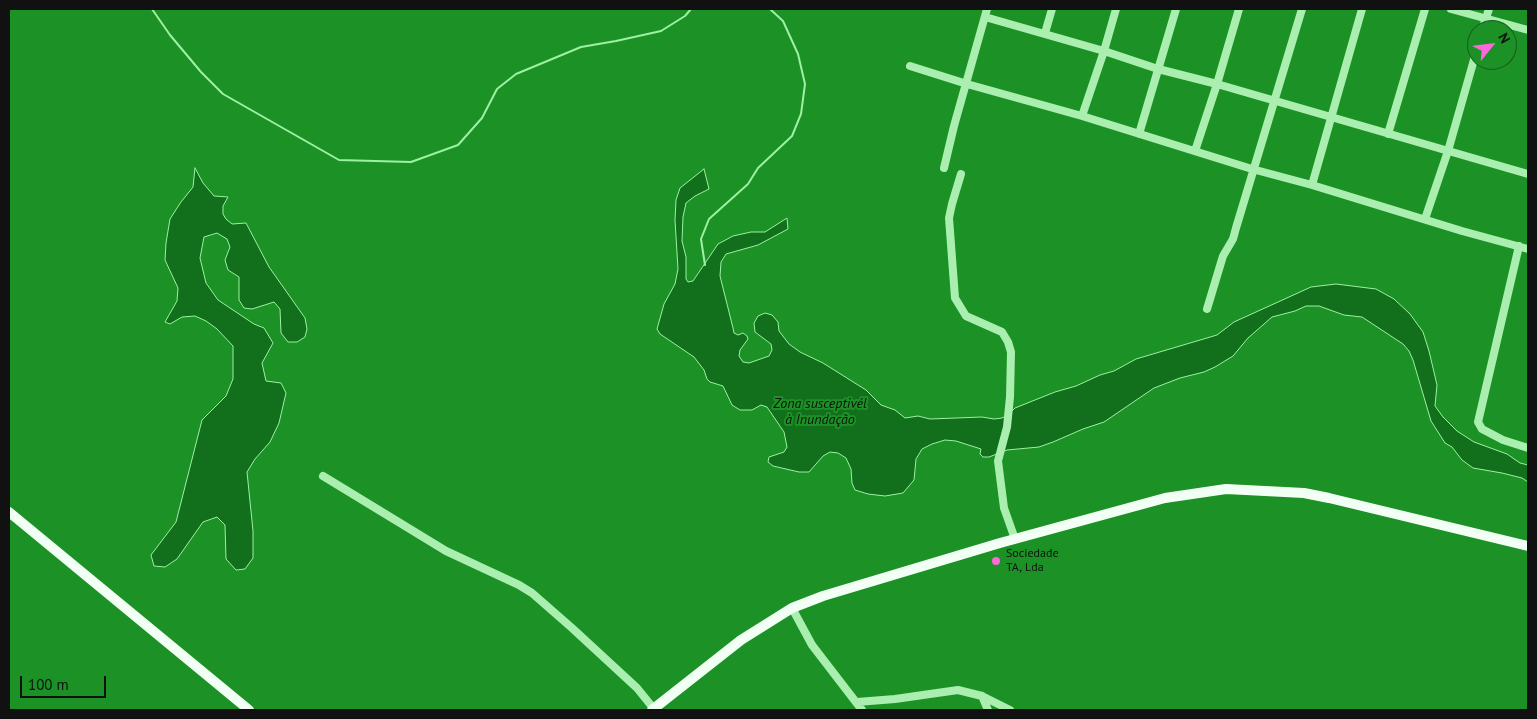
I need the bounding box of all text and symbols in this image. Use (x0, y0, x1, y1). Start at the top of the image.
north arrow (1467, 20, 1517, 70)
text: N (1494, 30, 1514, 47)
water label: Zona susceptivél à Inundação (773, 396, 867, 428)
place label: Sociedade TA, Lda (1006, 547, 1058, 575)
marker: Sociedade TA, Lda (990, 555, 1002, 567)
scale bar (22, 666, 109, 698)
text: 100 m (28, 675, 69, 694)

